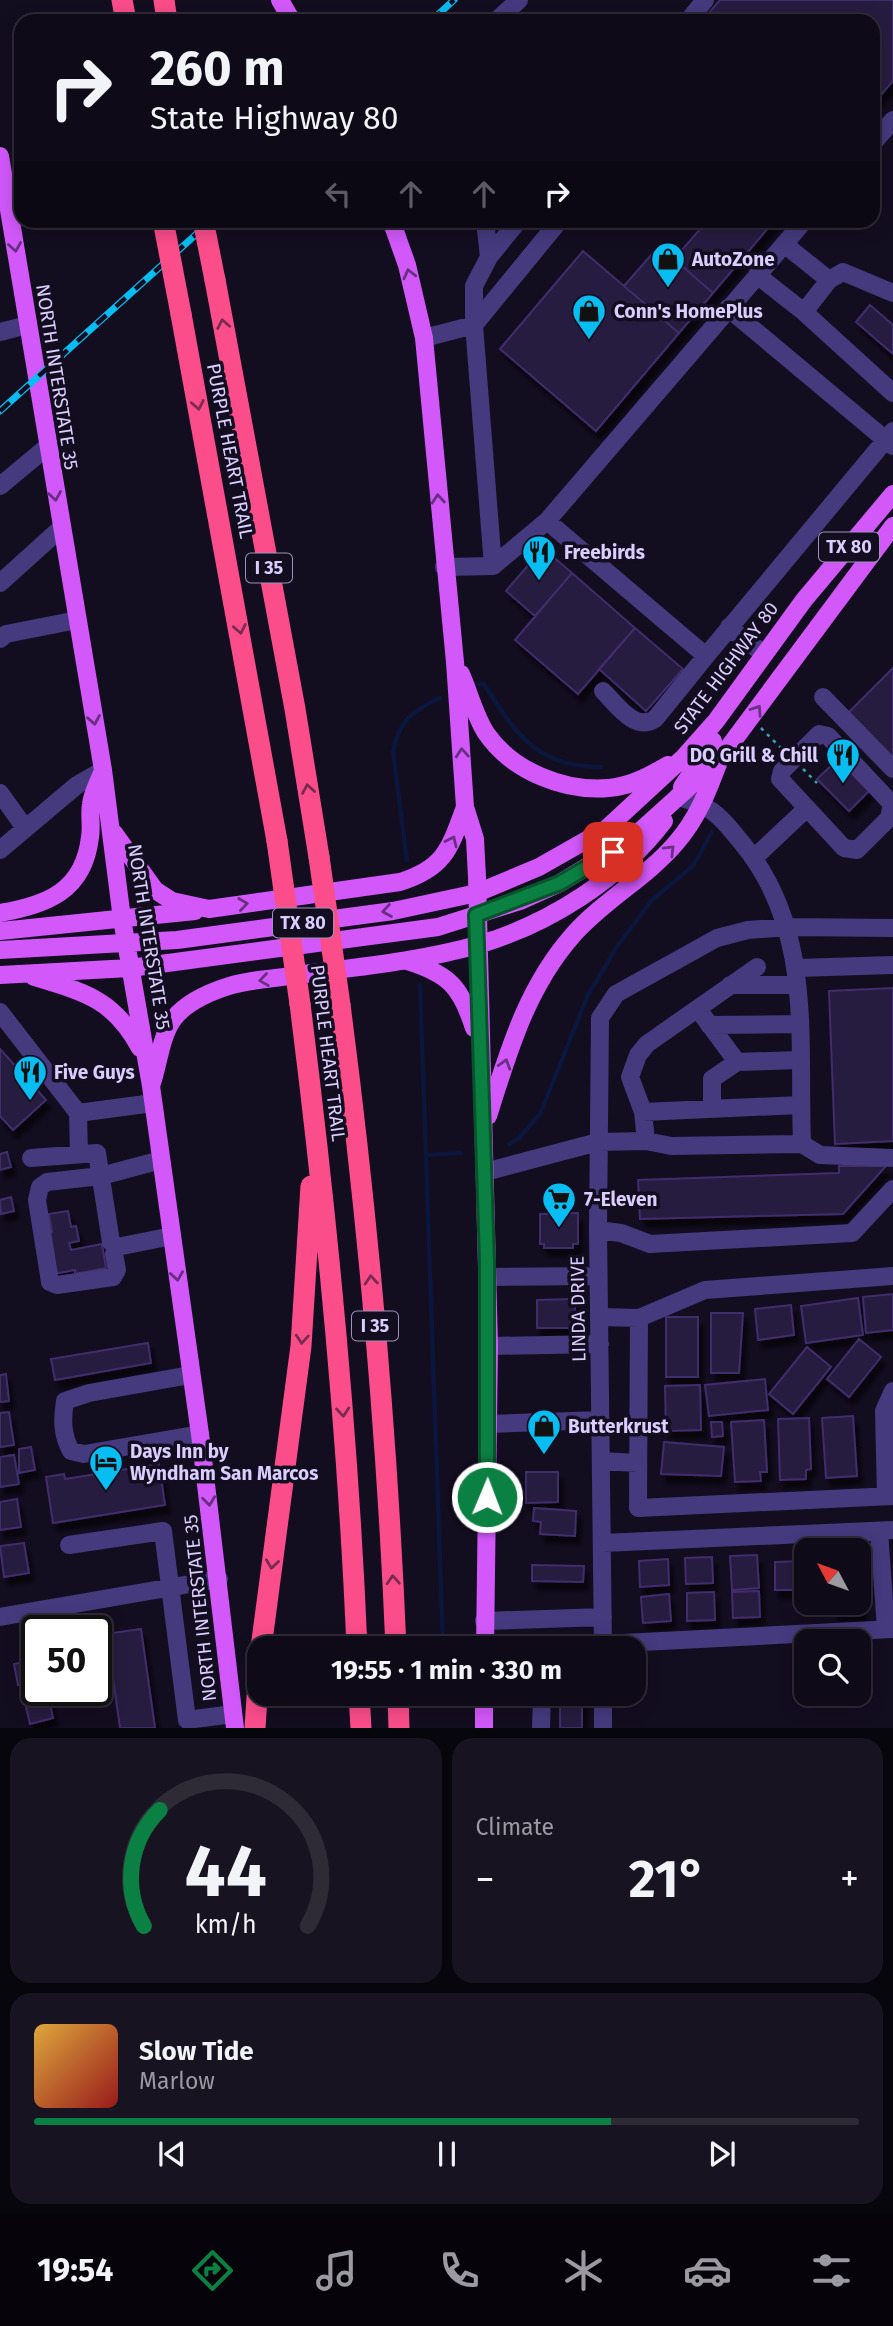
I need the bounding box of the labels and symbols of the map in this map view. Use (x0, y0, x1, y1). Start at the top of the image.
shop icon: AutoZone (649, 240, 687, 289)
one-way arrow (7, 241, 22, 253)
place label: AutoZone (691, 248, 775, 271)
one-way arrow (403, 268, 417, 280)
street label: NORTH INTERSTATE 35 (31, 282, 83, 472)
shop icon: Conn's HomePlus (570, 292, 608, 341)
place label: Conn's HomePlus (614, 300, 763, 323)
one-way arrow (216, 318, 231, 330)
street label: PURPLE HEART TRAIL (202, 361, 258, 541)
one-way arrow (190, 399, 205, 411)
one-way arrow (47, 490, 62, 502)
one-way arrow (431, 493, 446, 504)
road number: TX 80 (819, 532, 879, 562)
restaurant icon: Freebirds (520, 533, 558, 582)
place label: Freebirds (564, 541, 645, 564)
road number: I 35 (246, 554, 292, 582)
street label: STATE HIGHWAY 80 (669, 597, 783, 739)
one-way arrow (232, 623, 247, 635)
one-way arrow (749, 705, 761, 718)
one-way arrow (86, 714, 101, 726)
restaurant icon: DQ Grill & Chill (824, 736, 862, 785)
place label: DQ Grill & Chill (690, 744, 818, 767)
one-way arrow (454, 747, 469, 758)
one-way arrow (301, 783, 316, 795)
pin (583, 822, 643, 882)
one-way arrow (443, 836, 457, 848)
street label: NORTH INTERSTATE 35 (123, 842, 175, 1032)
one-way arrow (661, 845, 674, 858)
one-way arrow (237, 897, 249, 912)
one-way arrow (381, 903, 392, 918)
road number: TX 80 (273, 908, 333, 938)
street label: PURPLE HEART TRAIL (306, 963, 350, 1143)
one-way arrow (258, 973, 270, 988)
restaurant icon: Five Guys (11, 1053, 49, 1102)
one-way arrow (496, 1058, 511, 1070)
place label: Five Guys (54, 1061, 135, 1084)
supermarket icon: 7-Eleven (540, 1180, 578, 1229)
place label: 7-Eleven (584, 1188, 657, 1211)
street label: LINDA DRIVE (566, 1256, 590, 1362)
one-way arrow (170, 1270, 185, 1282)
one-way arrow (363, 1274, 378, 1286)
road number: I 35 (352, 1311, 398, 1340)
one-way arrow (295, 1334, 310, 1345)
one-way arrow (335, 1406, 350, 1417)
shop icon: Butterkrust (525, 1407, 563, 1456)
place label: Butterkrust (568, 1415, 669, 1438)
place label: Days Inn by Wyndham San Marcos (130, 1440, 318, 1485)
hotel icon: Days Inn by Wyndham San Marcos (87, 1443, 125, 1492)
position arrow (450, 1460, 524, 1534)
one-way arrow (202, 1495, 217, 1507)
street label: NORTH INTERSTATE 35 (179, 1513, 221, 1703)
north arrow (794, 1538, 872, 1615)
one-way arrow (265, 1559, 280, 1570)
one-way arrow (386, 1575, 401, 1586)
speed limit sign: 50 (21, 1615, 112, 1706)

